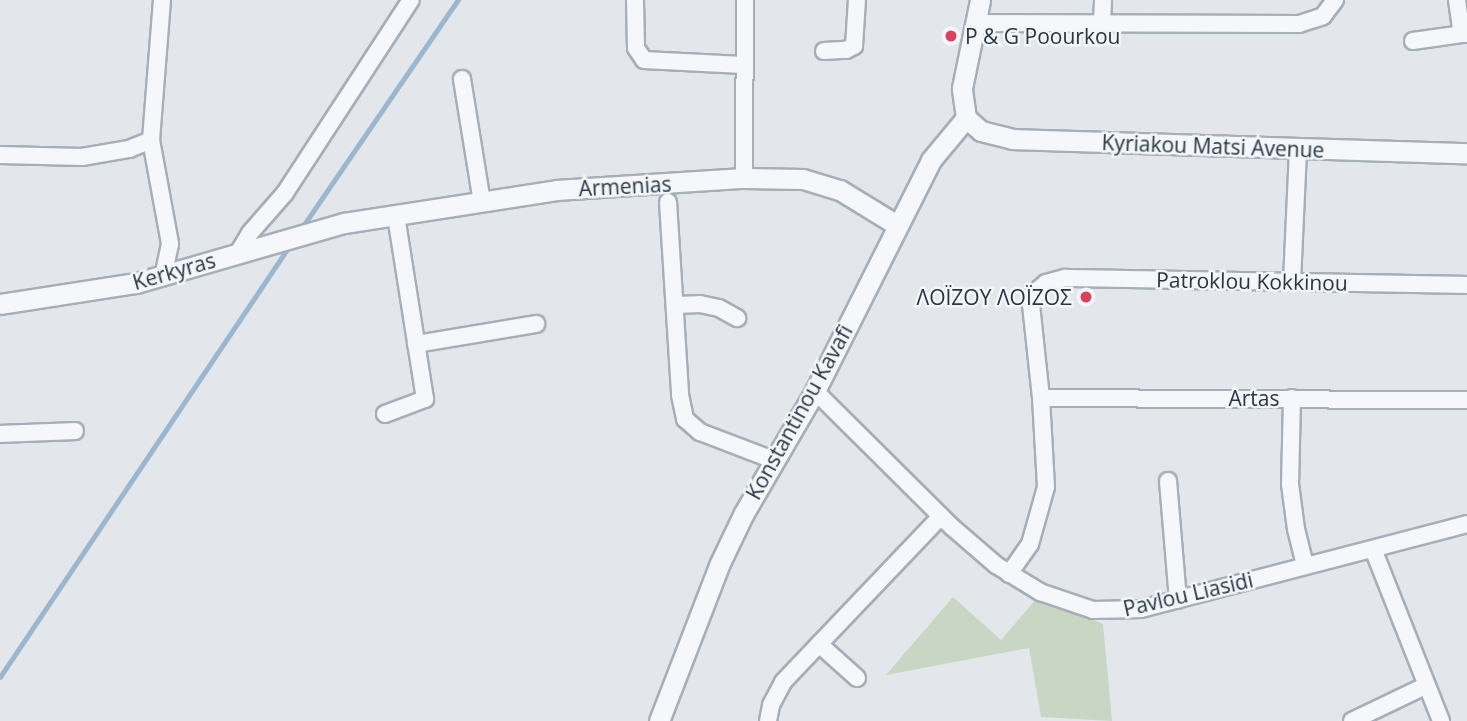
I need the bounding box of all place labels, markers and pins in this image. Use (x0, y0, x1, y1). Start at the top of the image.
place label: P & G Poourkou (965, 23, 1120, 49)
marker: P & G Poourkou (943, 28, 959, 44)
place label: ΛΟΪΖΟΥ ΛΟΪΖΟΣ (916, 284, 1072, 310)
marker: ΛΟΪΖΟΥ ΛΟΪΖΟΣ (1078, 289, 1094, 305)

